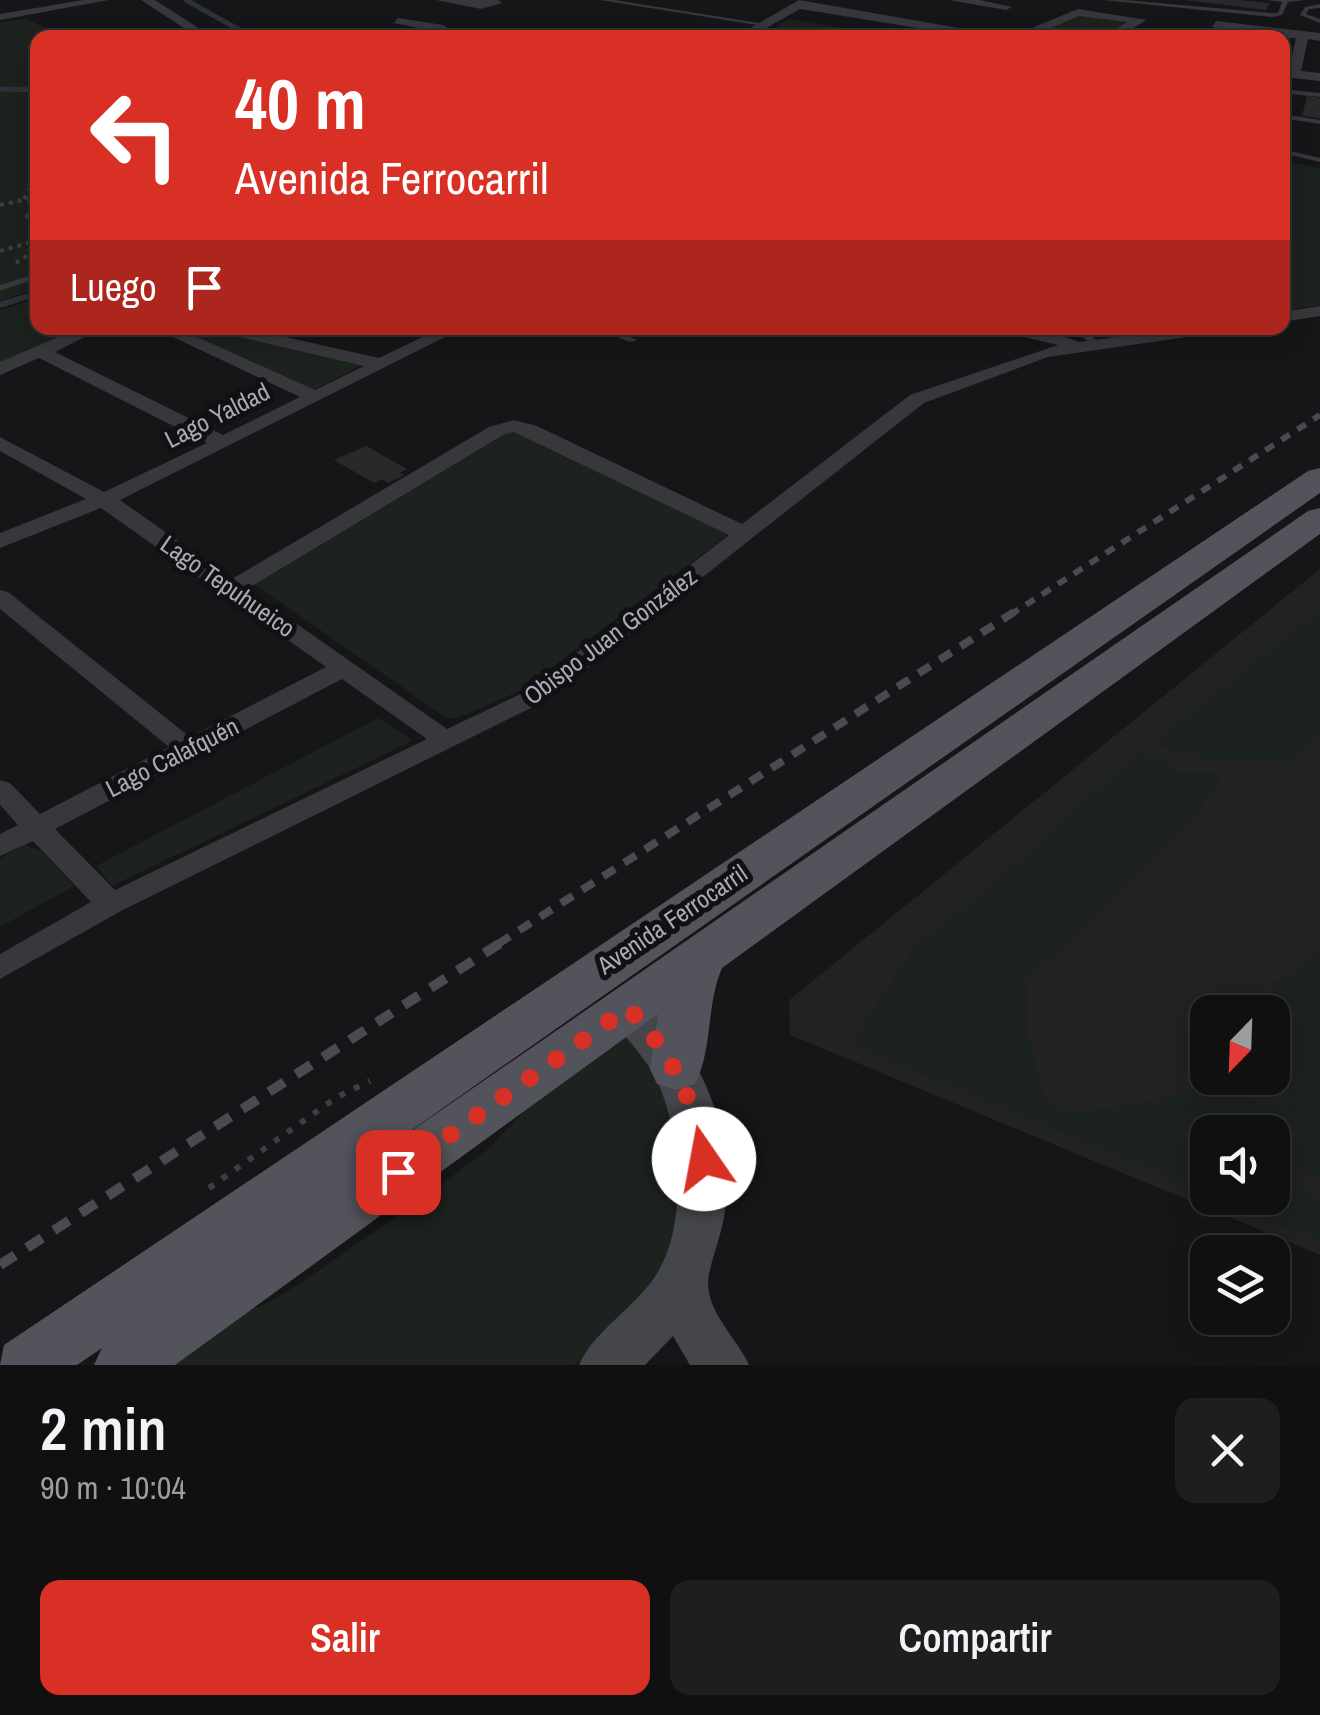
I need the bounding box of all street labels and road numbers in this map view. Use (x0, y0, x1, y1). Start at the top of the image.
street label: Lago Yaldad (159, 374, 275, 456)
street label: Lago Tepuhueico (154, 527, 302, 645)
street label: Obispo Juan González (516, 560, 704, 712)
street label: Lago Calafquén (100, 709, 244, 805)
street label: Avenida Ferrocarril (589, 856, 754, 982)

